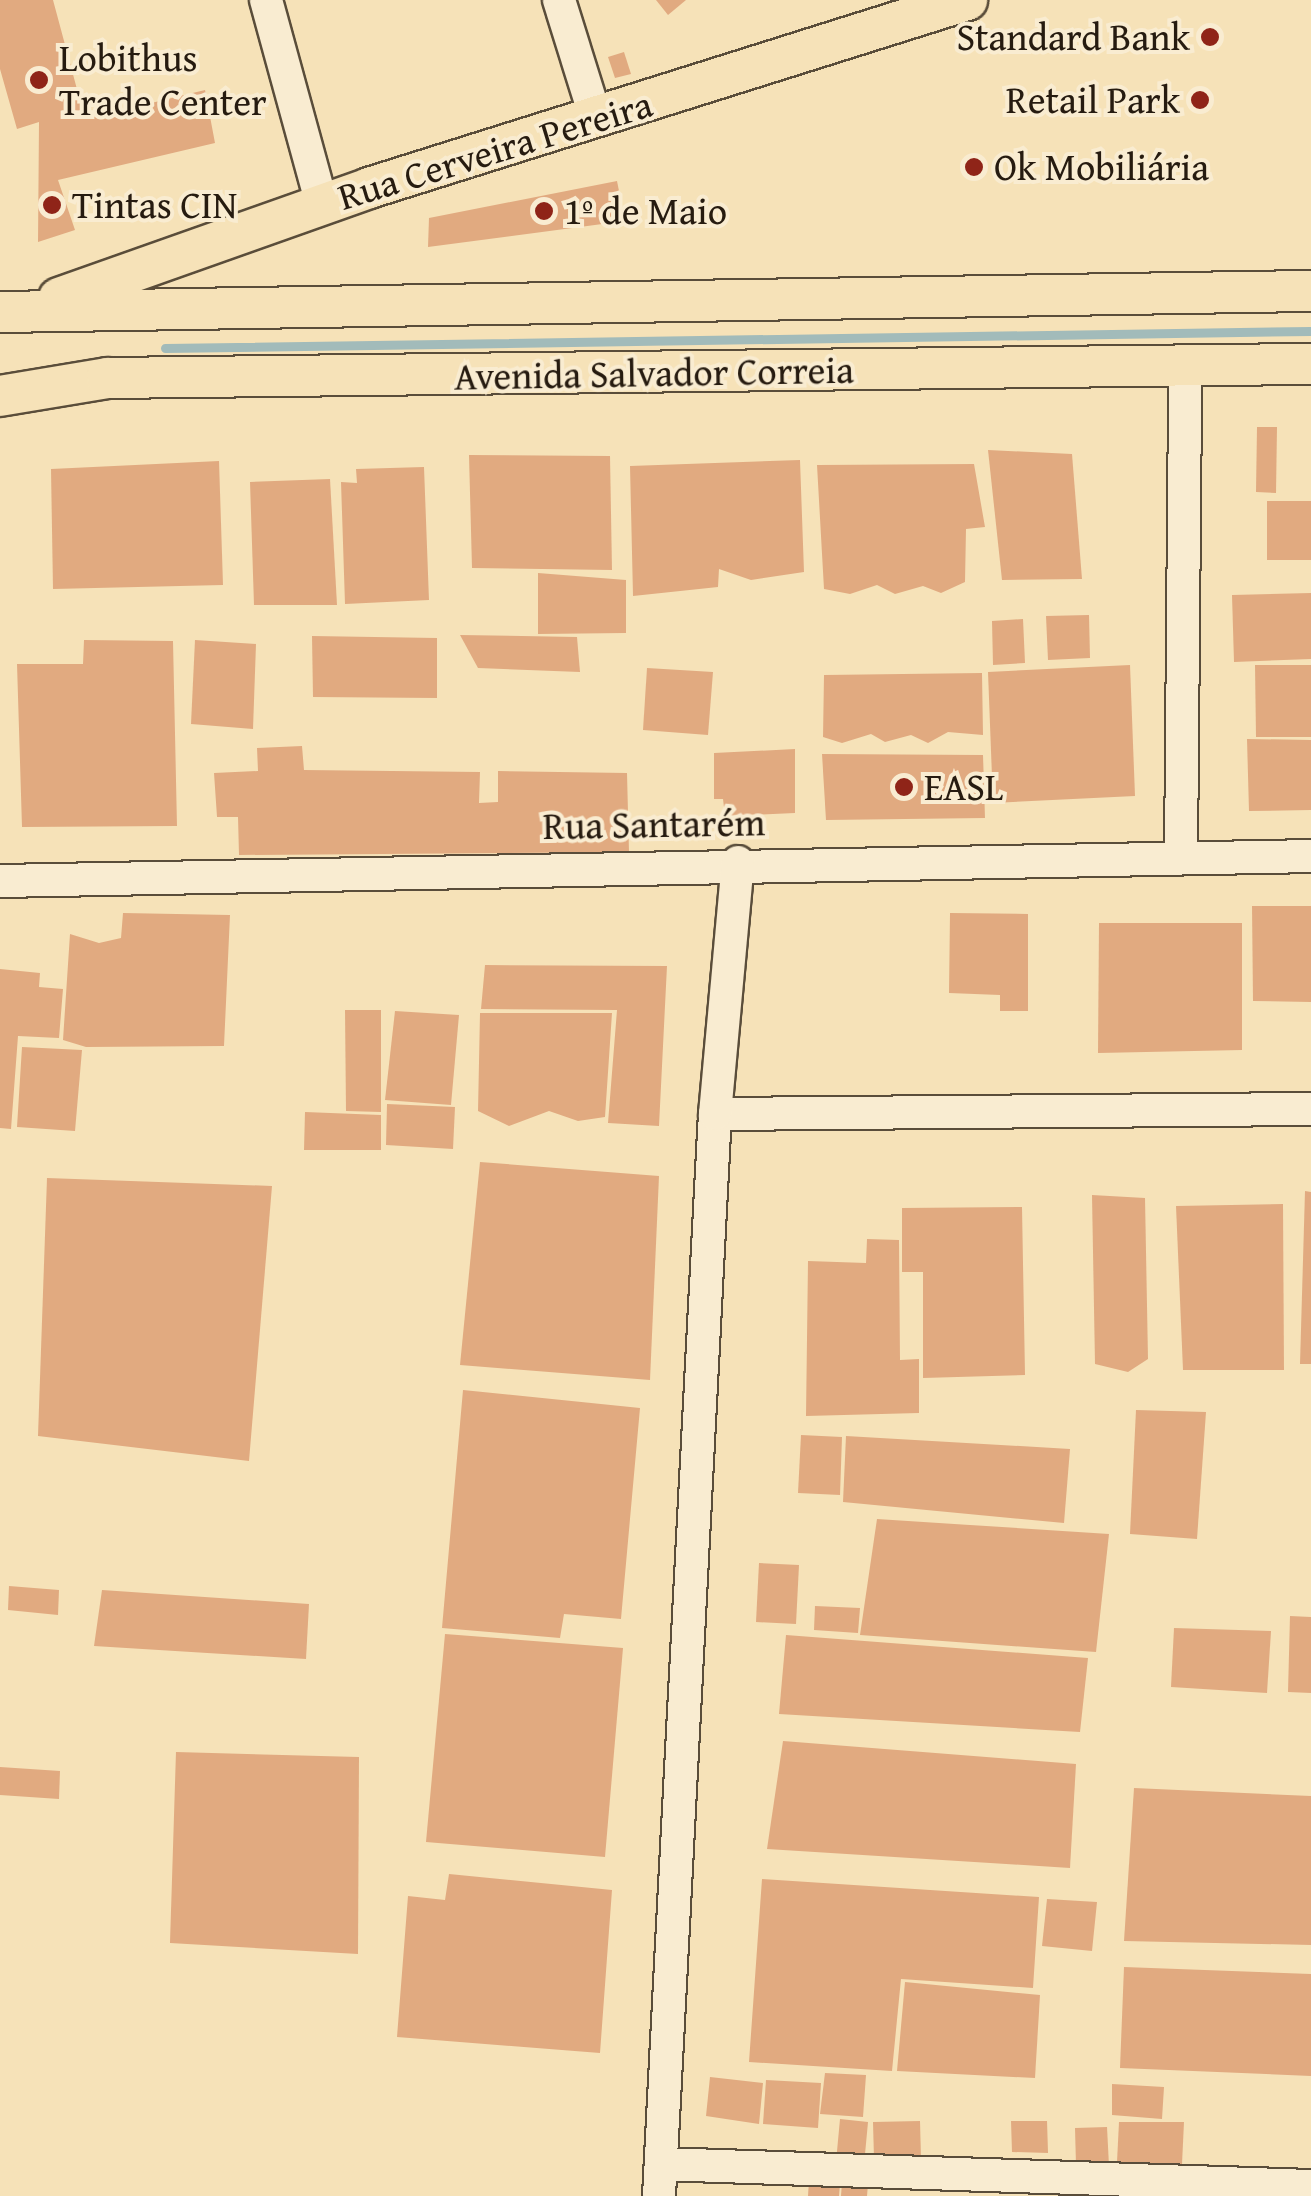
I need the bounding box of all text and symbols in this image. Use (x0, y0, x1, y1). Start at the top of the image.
place label: Standard Bank (956, 14, 1190, 60)
marker: Standard Bank (1199, 26, 1221, 48)
place label: Lobithus Trade Center (59, 35, 267, 124)
marker: Lobithus Trade Center (28, 69, 50, 91)
place label: Retail Park (1006, 77, 1180, 123)
street label: Rua Cerveira Pereira (332, 81, 658, 219)
marker: Retail Park (1189, 89, 1211, 111)
place label: Ok Mobiliária (994, 144, 1209, 190)
marker: Ok Mobiliária (963, 156, 985, 178)
place label: Tintas CIN (72, 182, 237, 228)
place label: 1º de Maio (564, 188, 727, 234)
marker: Tintas CIN (41, 194, 63, 216)
marker: 1º de Maio (533, 200, 555, 222)
street label: Avenida Salvador Correia (454, 347, 854, 399)
place label: EASL (924, 764, 1003, 810)
marker: EASL (893, 776, 915, 798)
street label: Rua Santarém (542, 799, 766, 849)

